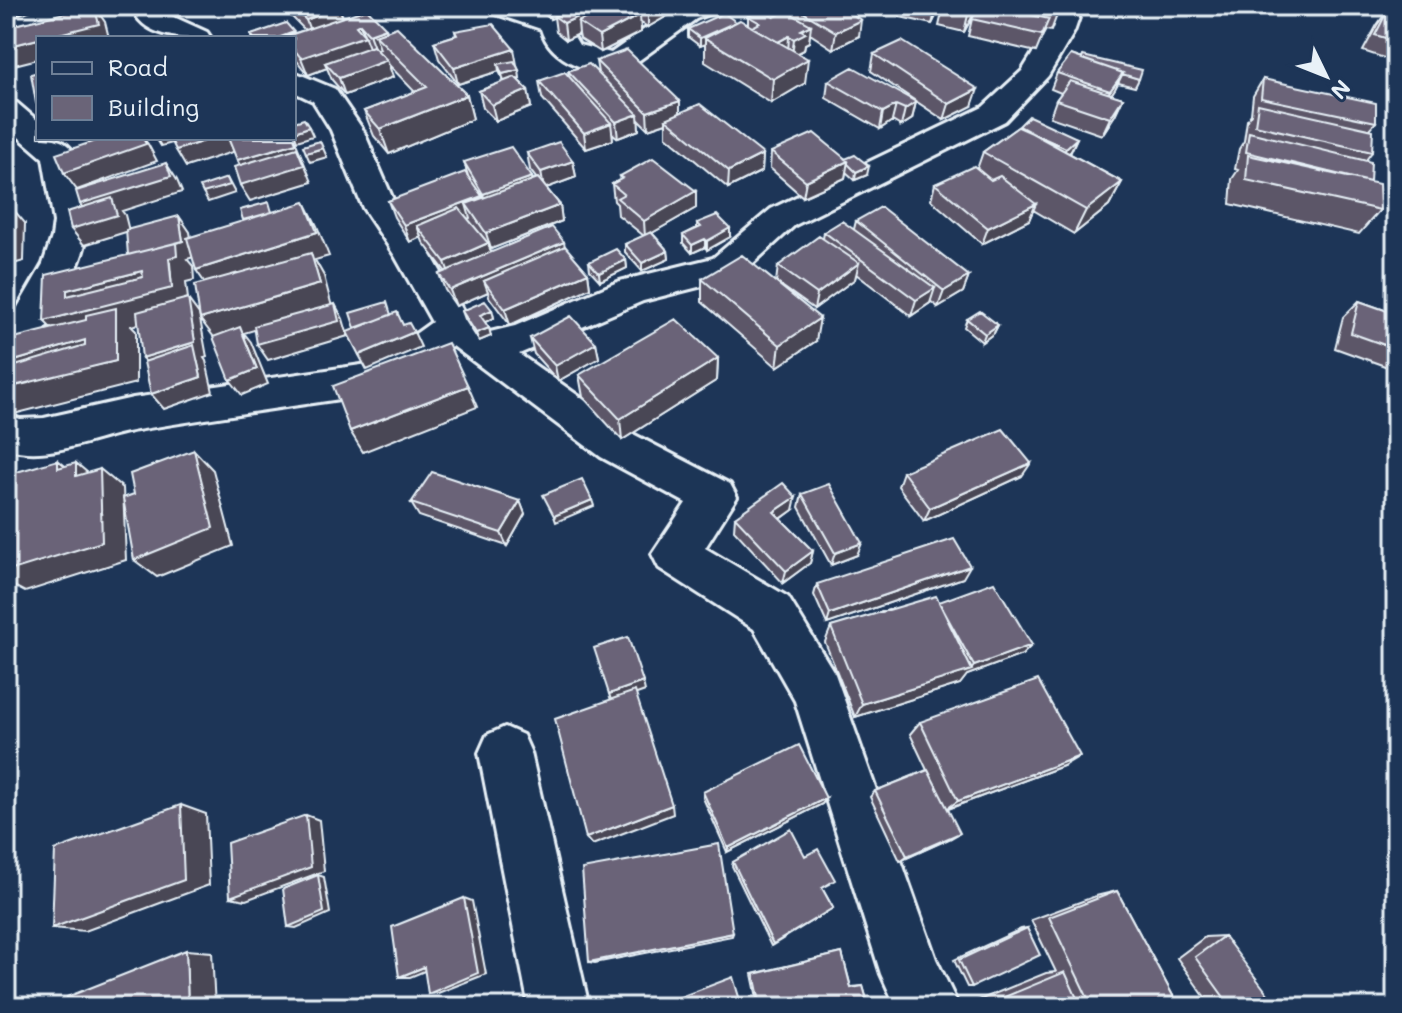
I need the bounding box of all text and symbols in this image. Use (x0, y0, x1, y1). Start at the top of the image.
legend (36, 36, 296, 140)
north arrow (1286, 36, 1366, 116)
text: Road (108, 51, 168, 82)
text: N (1325, 74, 1357, 106)
text: Building (108, 91, 199, 122)

